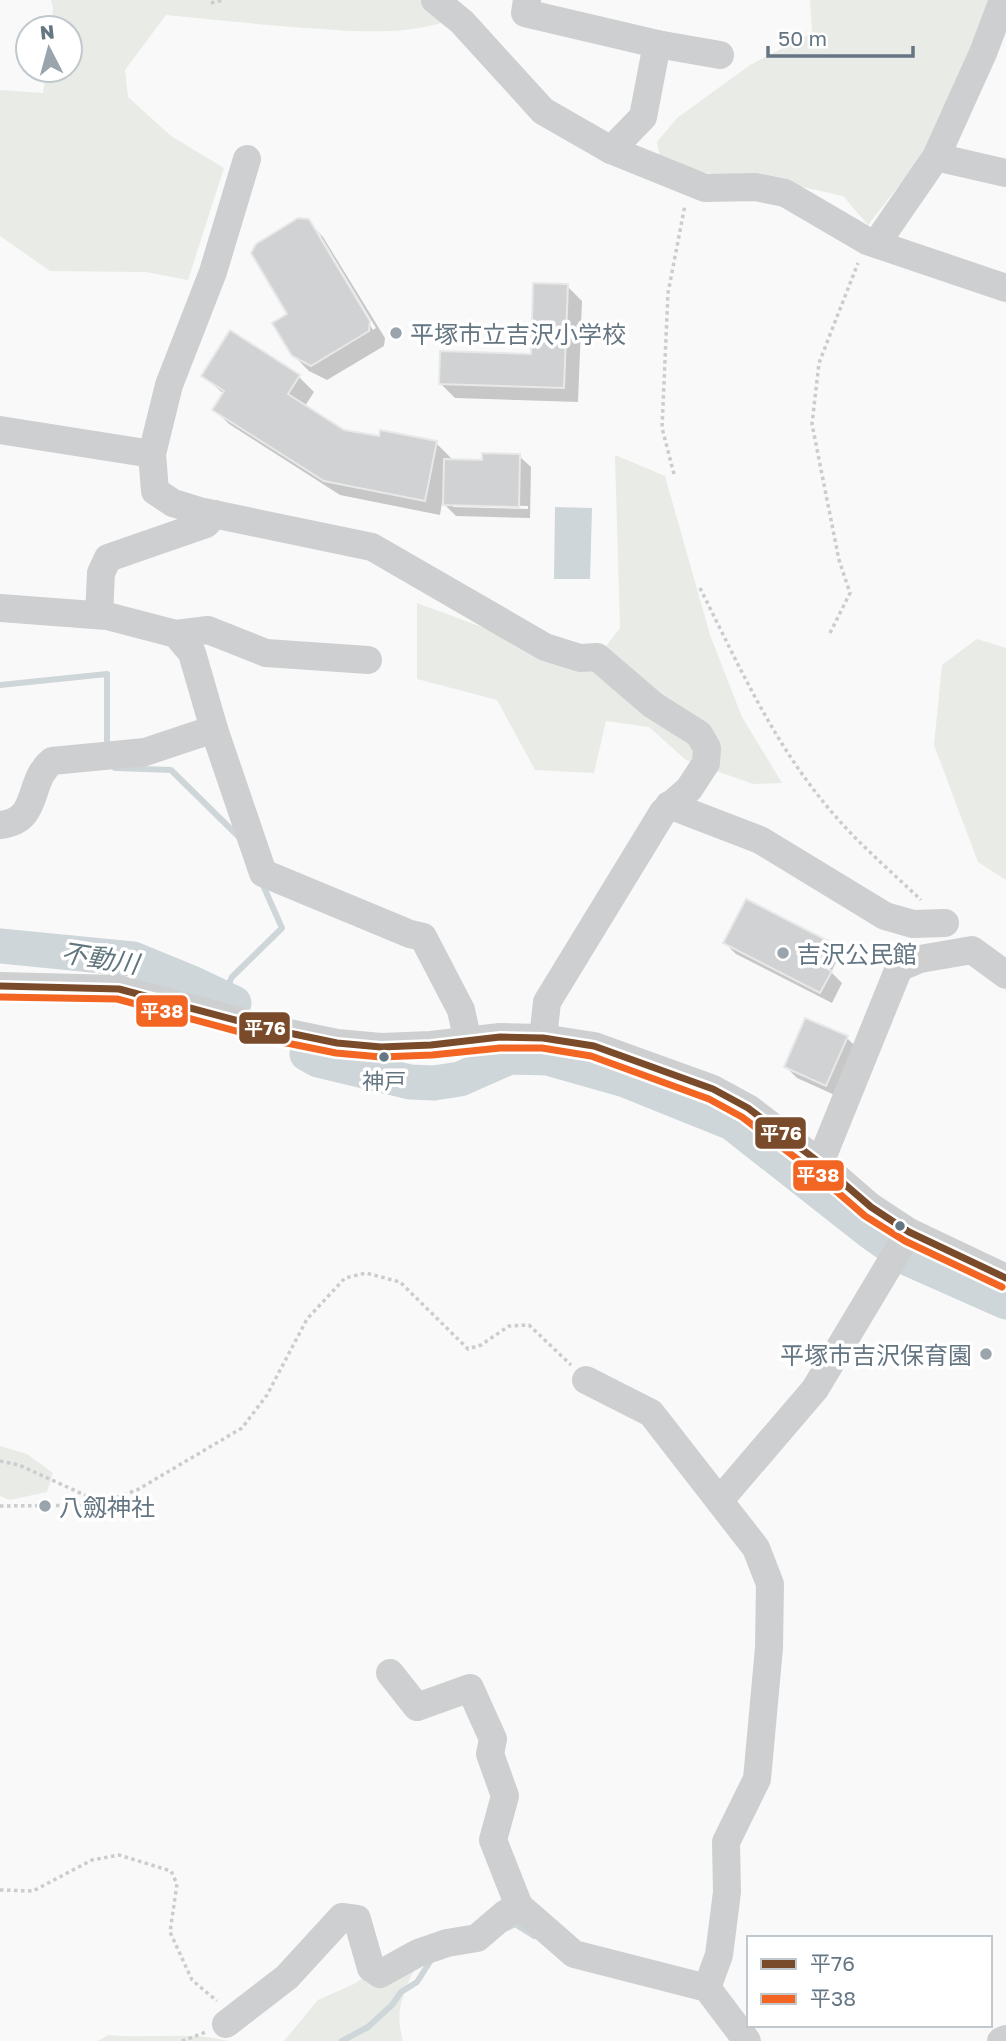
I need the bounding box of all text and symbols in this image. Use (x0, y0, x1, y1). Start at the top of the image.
north arrow (14, 14, 84, 84)
scale bar (768, 14, 913, 58)
text: N (39, 19, 56, 44)
text: 50 m (778, 25, 827, 51)
place label: 平塚市立吉沢小学校 (410, 319, 626, 348)
marker: 平塚市立吉沢小学校 (388, 325, 404, 341)
water label: 不動川 (59, 937, 144, 980)
place label: 吉沢公民館 (797, 939, 917, 968)
marker: 吉沢公民館 (775, 945, 791, 961)
line badge: 平38 (135, 994, 189, 1028)
text: 平38 (141, 999, 183, 1022)
line badge: 平76 (238, 1011, 291, 1045)
text: 平76 (244, 1016, 286, 1039)
marker: 神戸 (377, 1050, 391, 1064)
place label: 神戸 (362, 1067, 406, 1094)
line badge: 平76 (754, 1116, 807, 1150)
text: 平76 (760, 1121, 802, 1144)
line badge: 平38 (792, 1159, 845, 1192)
text: 平38 (797, 1163, 839, 1186)
unlabelled marker (893, 1219, 907, 1233)
place label: 平塚市吉沢保育園 (780, 1340, 972, 1369)
marker: 平塚市吉沢保育園 (978, 1346, 994, 1362)
place label: 八劔神社 (59, 1492, 155, 1521)
marker: 八劔神社 (37, 1498, 53, 1514)
legend (747, 1936, 992, 2027)
text: 平76 (810, 1950, 855, 1976)
text: 平38 (810, 1985, 856, 2011)

